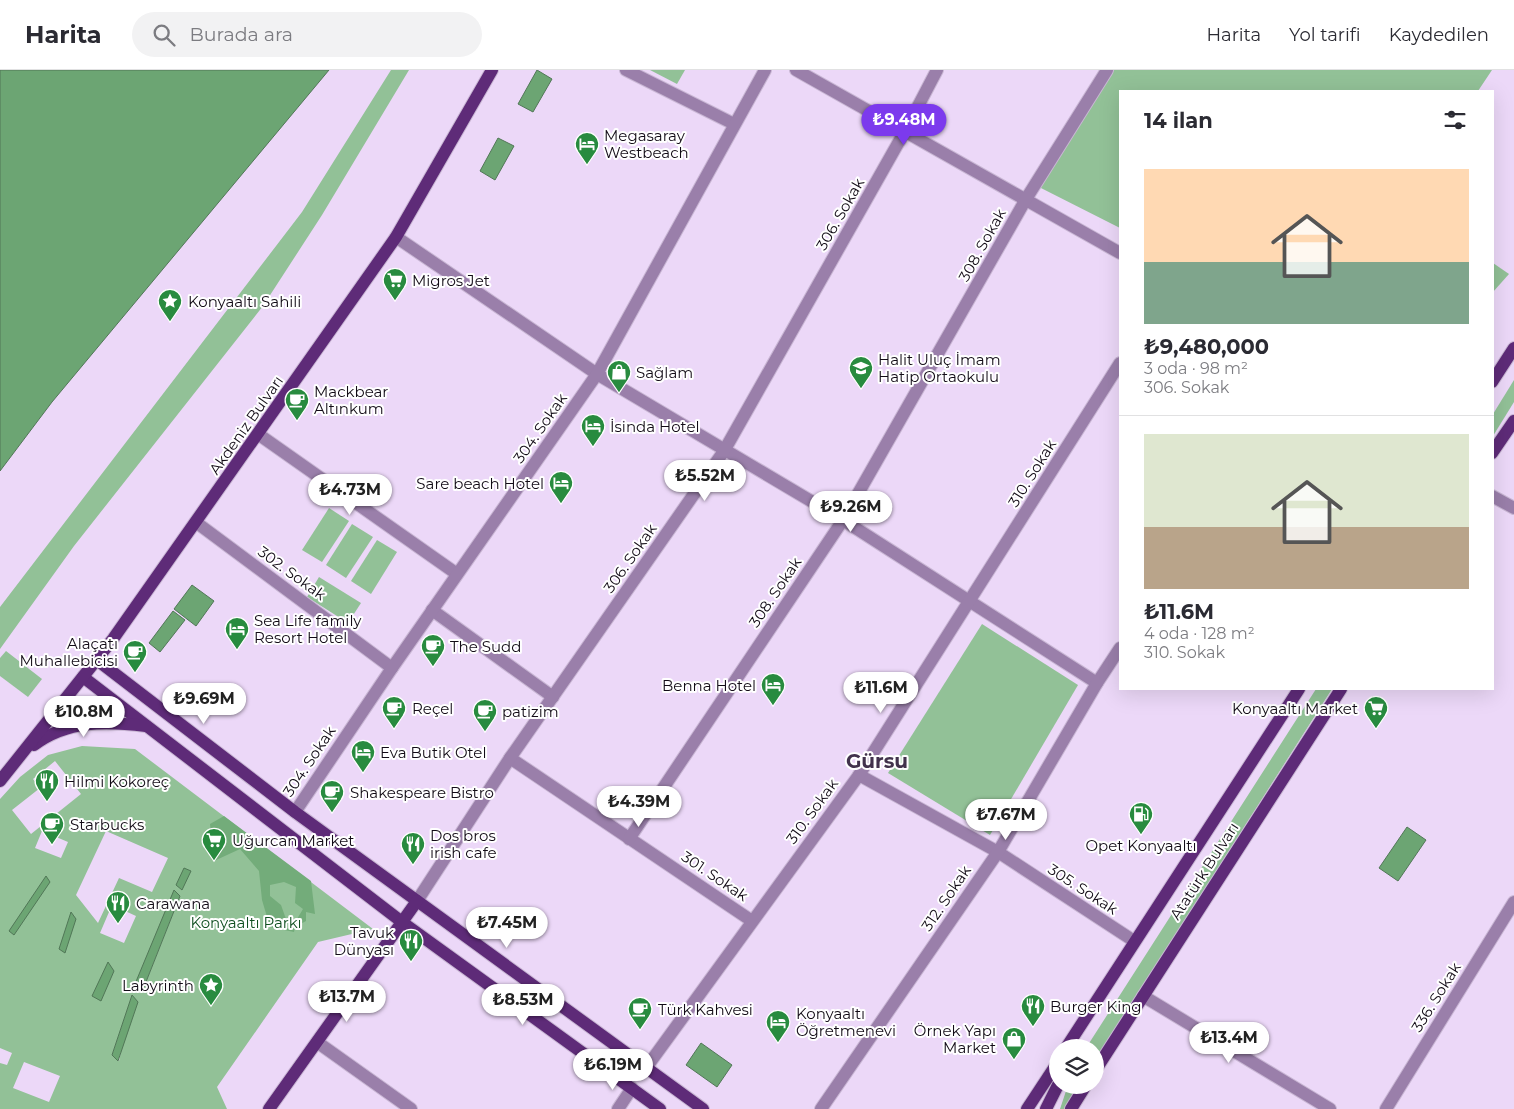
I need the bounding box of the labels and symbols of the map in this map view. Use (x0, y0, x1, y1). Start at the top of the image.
pin: ₺9.48M (863, 104, 945, 146)
place label: Megasaray Westbeach (604, 126, 689, 162)
hotel icon: Megasaray Westbeach (574, 131, 600, 165)
street label: 306. Sokak (812, 175, 868, 253)
street label: 308. Sokak (954, 205, 1010, 285)
supermarket icon: Migros Jet (382, 267, 408, 301)
place label: Migros Jet (412, 271, 490, 290)
place icon: Konyaaltı Sahili (157, 288, 183, 322)
place label: Konyaaltı Sahili (188, 292, 301, 311)
place label: Halit Uluç İmam Hatip Ortaokulu (878, 350, 1001, 386)
school or university icon: Halit Uluç İmam Hatip Ortaokulu (848, 355, 874, 389)
shop icon: Sağlam (606, 359, 632, 393)
place label: Sağlam (636, 363, 693, 382)
street label: Akdeniz Bulvarı (205, 372, 287, 478)
place label: Mackbear Altınkum (314, 382, 388, 418)
cafe icon: Mackbear Altınkum (284, 387, 310, 421)
street label: 304. Sokak (509, 389, 571, 467)
hotel icon: İsinda Hotel (580, 413, 606, 447)
place label: İsinda Hotel (610, 417, 699, 436)
street label: 310. Sokak (1004, 436, 1060, 510)
pin: ₺5.52M (664, 460, 746, 502)
hotel icon: Sare beach Hotel (548, 470, 574, 504)
pin: ₺4.73M (309, 474, 391, 516)
place label: Sare beach Hotel (416, 474, 544, 493)
pin: ₺9.26M (810, 490, 892, 533)
street label: 306. Sokak (599, 520, 661, 596)
street label: 302. Sokak (254, 542, 330, 604)
street label: 308. Sokak (745, 553, 805, 631)
place label: Sea Life family Resort Hotel (254, 611, 362, 647)
hotel icon: Sea Life family Resort Hotel (224, 616, 250, 650)
cafe icon: The Sudd (420, 633, 446, 667)
place label: Alaçatı Muhallebicisi (20, 634, 118, 670)
place label: The Sudd (450, 637, 521, 656)
cafe icon: Alaçatı Muhallebicisi (122, 639, 148, 673)
hotel icon: Benna Hotel (760, 672, 786, 706)
pin: ₺11.6M (840, 672, 922, 714)
place label: Benna Hotel (662, 676, 756, 695)
pin: ₺9.69M (163, 682, 245, 725)
cafe icon: Reçel (381, 695, 407, 729)
supermarket icon: Konyaaltı Market (1363, 695, 1389, 729)
pin: ₺10.8M (43, 696, 125, 738)
cafe icon: patizim (472, 698, 498, 732)
place label: Reçel (412, 699, 453, 718)
place label: Konyaaltı Market (1232, 699, 1358, 718)
place label: patizim (502, 702, 559, 721)
street label: 304. Sokak (278, 722, 340, 800)
hotel icon: Eva Butik Otel (350, 739, 376, 773)
place label: Eva Butik Otel (380, 743, 486, 762)
district label: Gürsu (846, 749, 908, 773)
restaurant icon: Hilmi Kokoreç (34, 768, 60, 802)
place label: Hilmi Kokoreç (64, 772, 169, 791)
street label: 310. Sokak (782, 775, 842, 847)
cafe icon: Shakespeare Bistro (319, 779, 345, 813)
place label: Shakespeare Bistro (350, 783, 494, 802)
pin: ₺4.39M (598, 786, 680, 828)
pin: ₺7.67M (965, 798, 1047, 841)
fuel station icon: Opet Konyaaltı (1128, 801, 1154, 835)
cafe icon: Starbucks (39, 811, 65, 845)
place label: Starbucks (70, 815, 144, 834)
street label: Atatürk Bulvarı (1165, 819, 1243, 923)
place label: Dos bros irish cafe (430, 826, 497, 862)
supermarket icon: Uğurcan Market (201, 827, 227, 861)
place label: Uğurcan Market (232, 831, 354, 850)
restaurant icon: Dos bros irish cafe (400, 831, 426, 865)
place label: Opet Konyaaltı (1086, 836, 1196, 855)
street label: 301. Sokak (678, 847, 752, 905)
street label: 305. Sokak (1045, 859, 1121, 919)
street label: 312. Sokak (917, 862, 975, 934)
restaurant icon: Carawana (105, 890, 131, 924)
place label: Carawana (136, 894, 210, 913)
pin: ₺7.45M (466, 906, 548, 949)
park label: Konyaaltı Parkı (190, 913, 302, 932)
place label: Tavuk Dünyası (334, 923, 394, 959)
restaurant icon: Tavuk Dünyası (398, 928, 424, 962)
street label: 336. Sokak (1407, 959, 1465, 1035)
place icon: Labyrinth (198, 972, 224, 1006)
place label: Labyrinth (122, 976, 194, 995)
pin: ₺13.7M (306, 980, 388, 1023)
pin: ₺8.53M (482, 984, 564, 1026)
restaurant icon: Burger King (1020, 993, 1046, 1027)
cafe icon: Türk Kahvesi (627, 996, 653, 1030)
place label: Burger King (1050, 997, 1142, 1016)
place label: Türk Kahvesi (658, 1000, 753, 1019)
place label: Konyaaltı Öğretmenevi (796, 1004, 896, 1040)
hotel icon: Konyaaltı Öğretmenevi (765, 1009, 791, 1043)
place label: Örnek Yapı Market (914, 1021, 996, 1057)
pin: ₺13.4M (1188, 1022, 1270, 1064)
shop icon: Örnek Yapı Market (1001, 1026, 1027, 1060)
pin: ₺6.19M (572, 1048, 654, 1091)

